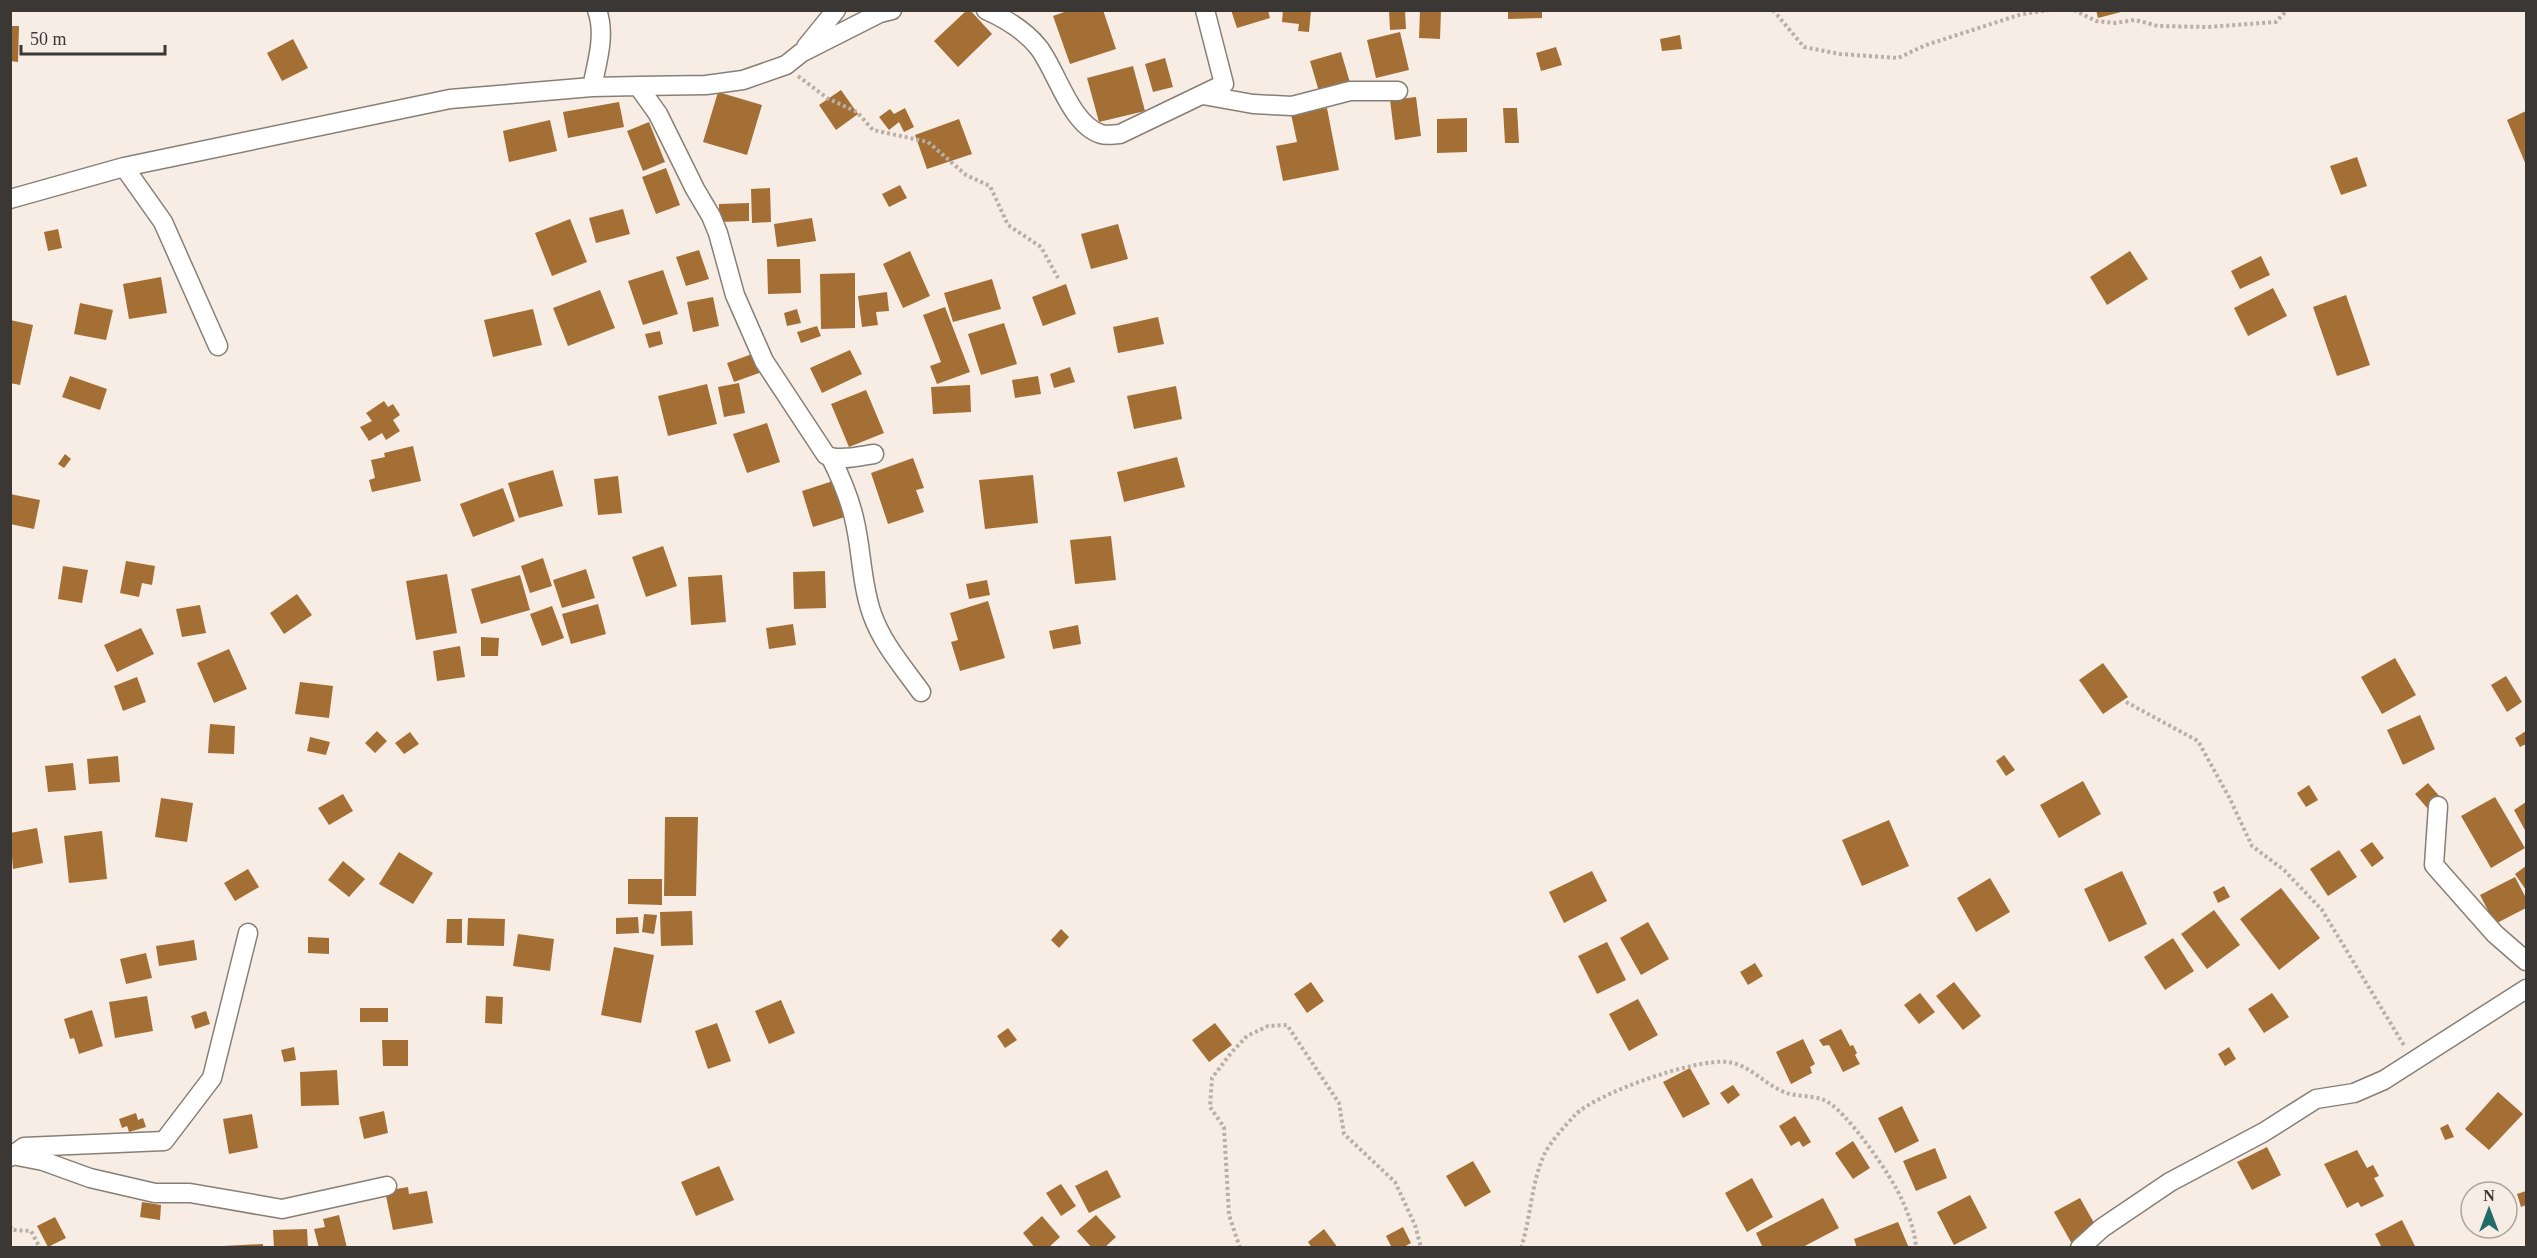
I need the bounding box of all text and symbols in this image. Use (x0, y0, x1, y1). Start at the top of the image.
scale bar (21, 18, 165, 56)
text: 50 m (30, 29, 67, 49)
north arrow (2459, 1180, 2519, 1240)
text: N (2483, 1187, 2495, 1204)

